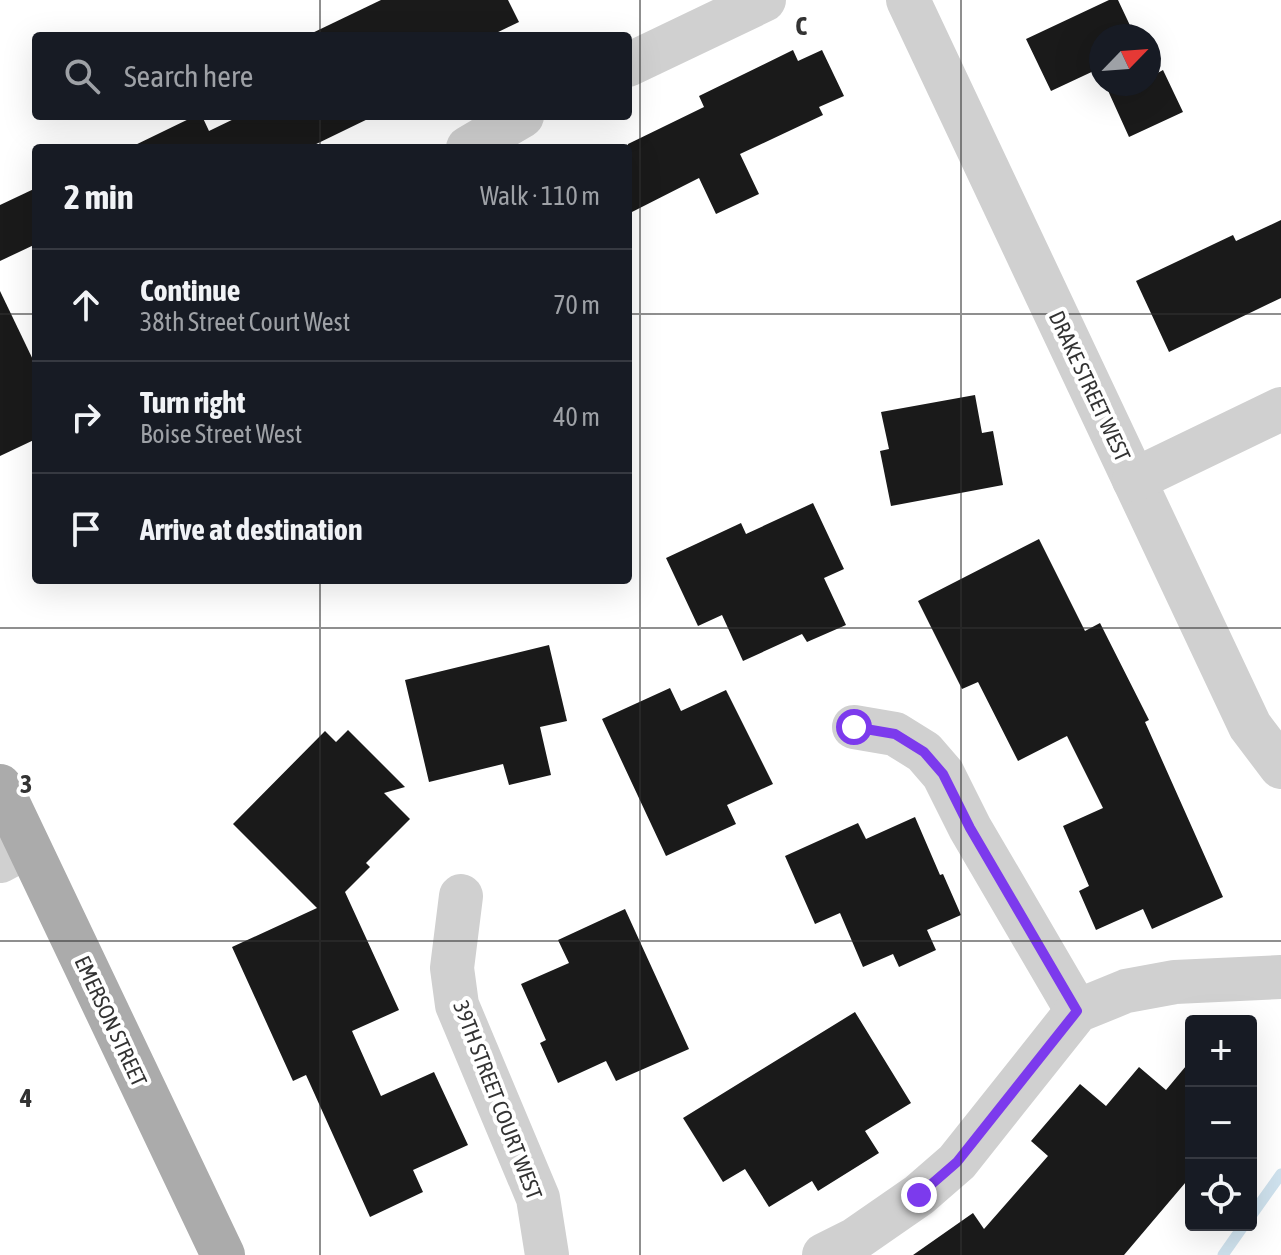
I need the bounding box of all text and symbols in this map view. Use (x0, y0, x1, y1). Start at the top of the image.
text: C (795, 11, 807, 41)
north arrow (1089, 24, 1161, 96)
search box (32, 32, 632, 120)
icon: search (60, 54, 104, 98)
text: Search here (124, 59, 253, 93)
text: 2 min (64, 177, 133, 216)
text: Walk · 110 m (480, 181, 600, 211)
text: Continue (140, 273, 240, 307)
icon: ahead (64, 283, 108, 327)
text: 70 m (553, 290, 600, 320)
text: 38th Street Court West (140, 307, 350, 337)
street label: DRAKE STREET WEST (1044, 307, 1136, 466)
text: Turn right (140, 385, 246, 419)
icon: right (64, 395, 108, 439)
text: 40 m (553, 402, 600, 432)
text: Boise Street West (140, 419, 302, 449)
icon: arrive (64, 507, 108, 551)
text: Arrive at destination (140, 512, 362, 546)
route start (836, 709, 872, 745)
text: 3 (20, 769, 32, 799)
street label: EMERSON STREET (69, 952, 153, 1091)
street label: 39TH STREET COURT WEST (448, 997, 548, 1203)
map controls (1185, 1015, 1257, 1231)
button: + (1185, 1015, 1257, 1087)
text: 4 (19, 1083, 32, 1113)
button: − (1185, 1087, 1257, 1159)
button: locate (1185, 1159, 1257, 1231)
route end (901, 1177, 937, 1213)

